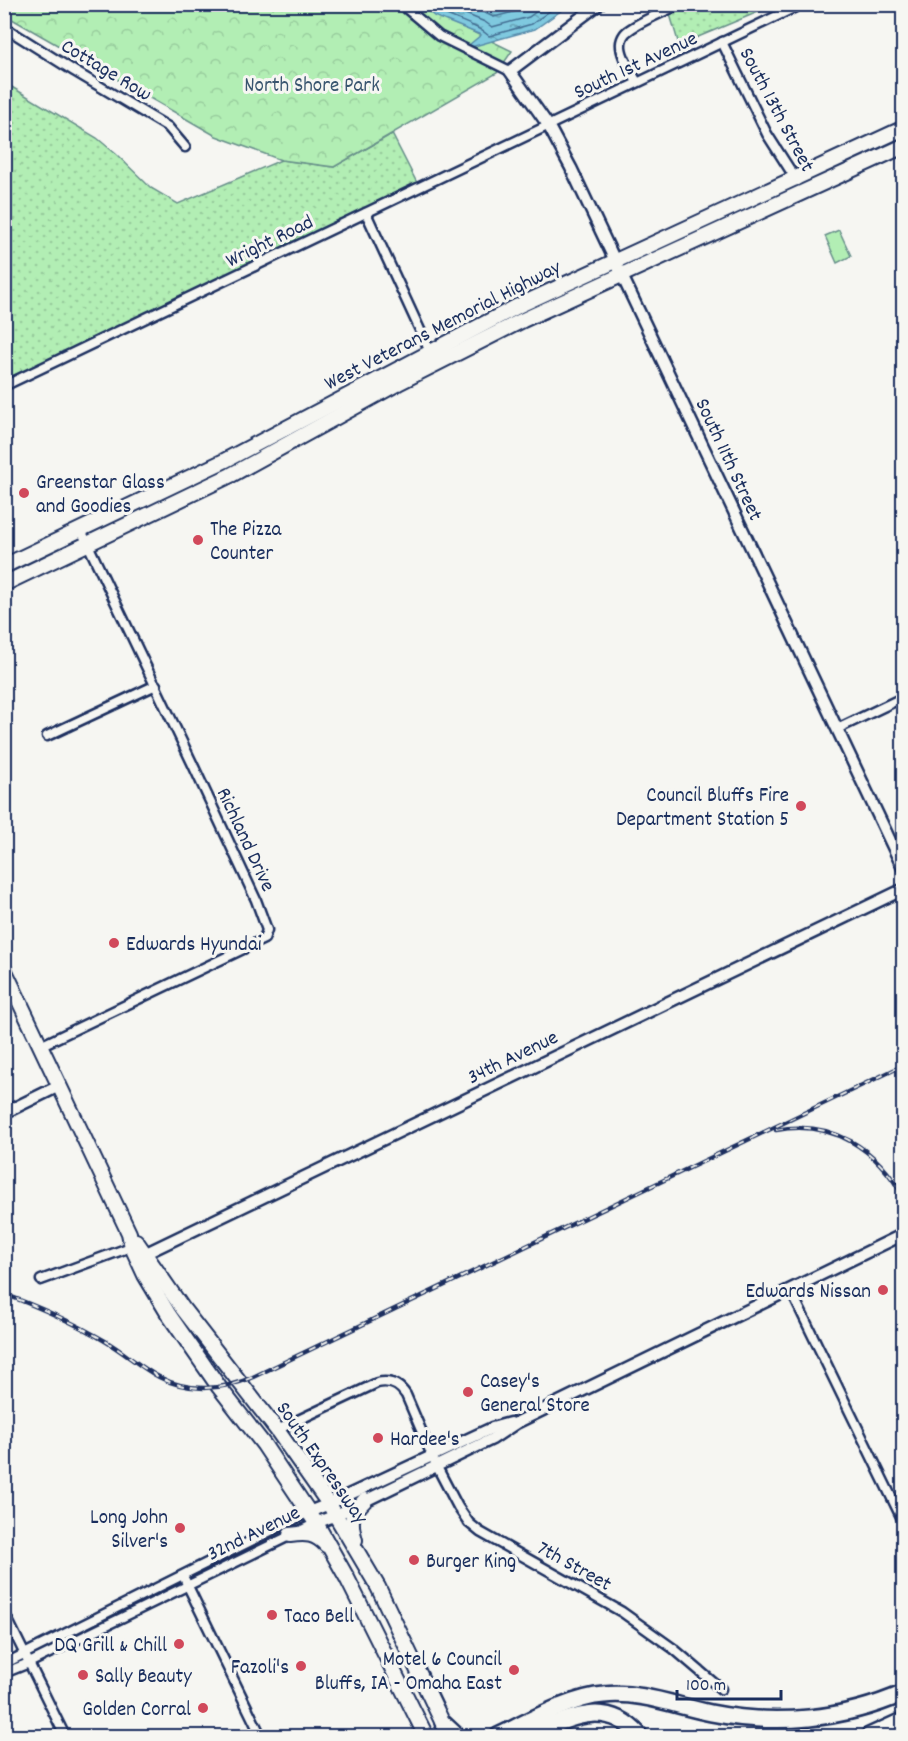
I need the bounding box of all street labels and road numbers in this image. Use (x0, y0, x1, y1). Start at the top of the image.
street label: South 1st Avenue (570, 25, 703, 108)
street label: Cottage Row (54, 33, 157, 111)
street label: South 13th Street (730, 43, 821, 178)
street label: Wright Road (221, 209, 319, 277)
street label: West Veterans Memorial Highway (320, 254, 567, 399)
street label: South 11th Street (686, 394, 769, 527)
street label: Richland Drive (207, 783, 282, 897)
street label: 34th Avenue (463, 1024, 564, 1094)
street label: South Expressway (267, 1396, 374, 1531)
street label: 32nd Avenue (203, 1499, 306, 1570)
street label: 7th Street (531, 1535, 617, 1601)

